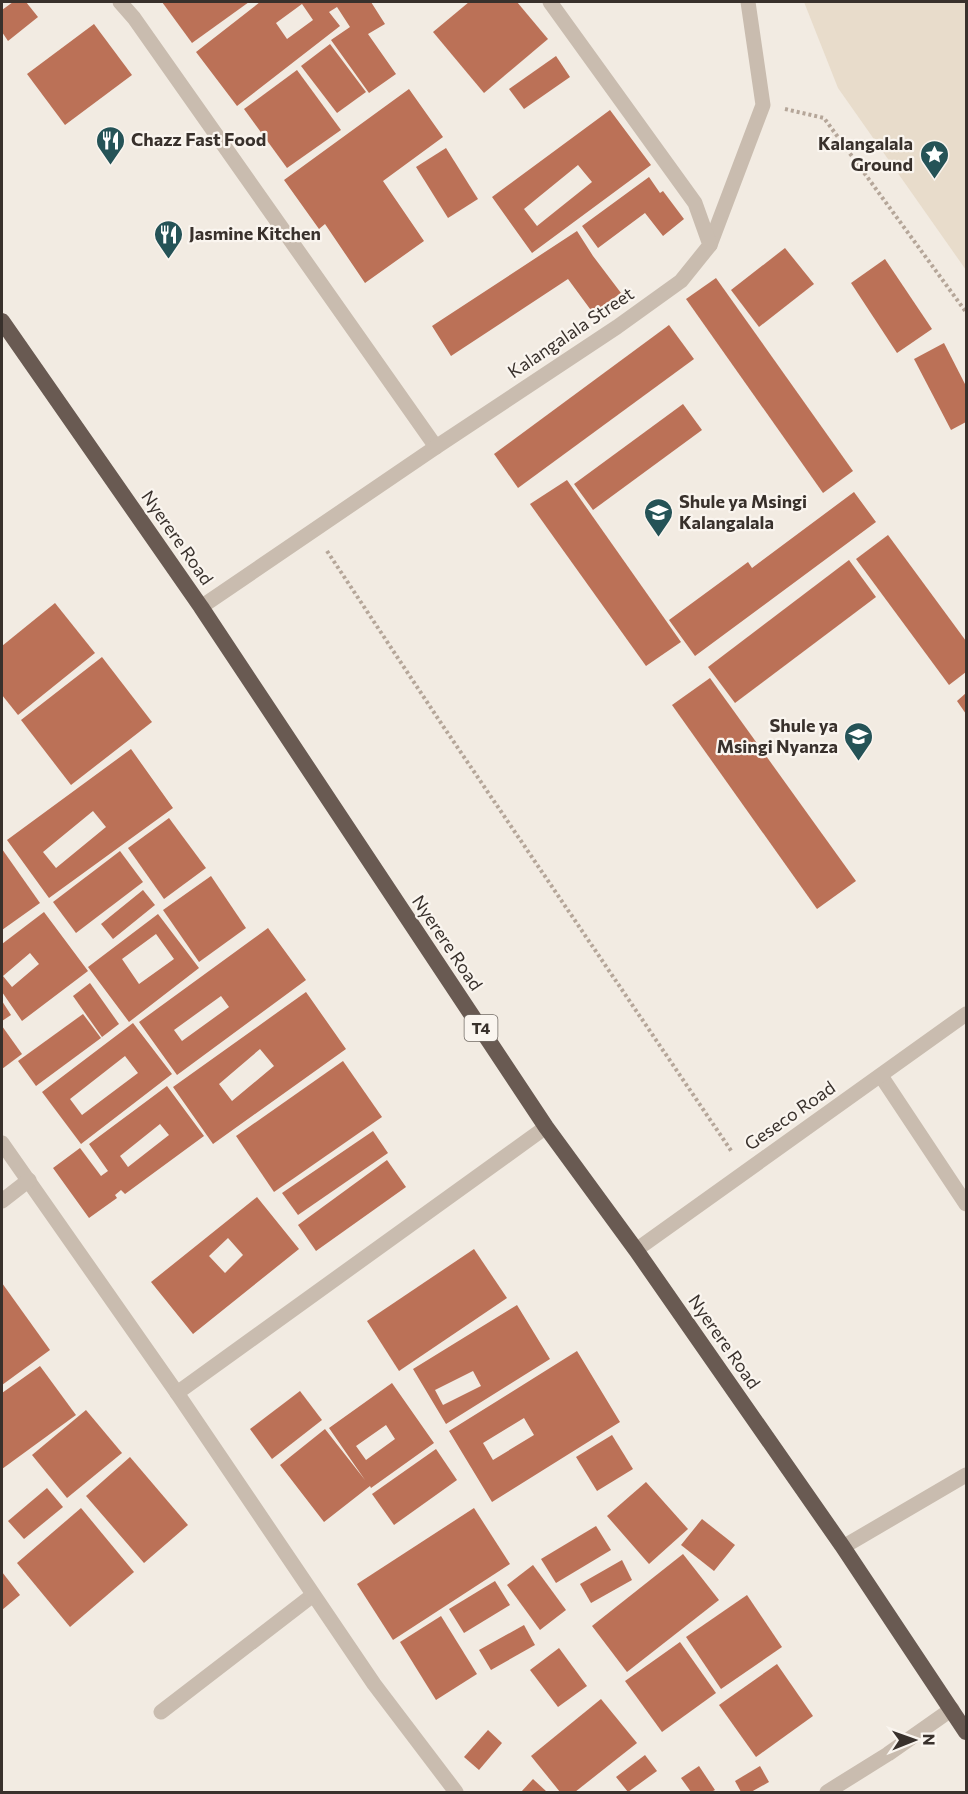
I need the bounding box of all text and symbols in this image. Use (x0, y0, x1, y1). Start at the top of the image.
restaurant icon: Chazz Fast Food (94, 124, 126, 166)
place label: Chazz Fast Food (131, 128, 266, 150)
place label: Kalangalala Ground (818, 132, 913, 175)
place icon: Kalangalala Ground (918, 138, 950, 180)
restaurant icon: Jasmine Kitchen (152, 218, 184, 260)
place label: Jasmine Kitchen (189, 222, 321, 244)
street label: Kalangalala Street (503, 282, 638, 382)
street label: Nyerere Road (137, 486, 218, 589)
place label: Shule ya Msingi Kalangalala (679, 490, 807, 533)
school or university icon: Shule ya Msingi Kalangalala (642, 496, 674, 538)
place label: Shule ya Msingi Nyanza (717, 714, 838, 757)
school or university icon: Shule ya Msingi Nyanza (843, 720, 875, 762)
street label: Nyerere Road (408, 891, 488, 994)
road number: T4 (464, 1015, 498, 1041)
street label: Geseco Road (740, 1076, 839, 1154)
street label: Nyerere Road (684, 1290, 765, 1393)
north arrow (884, 1710, 944, 1770)
text: N (920, 1734, 939, 1746)

